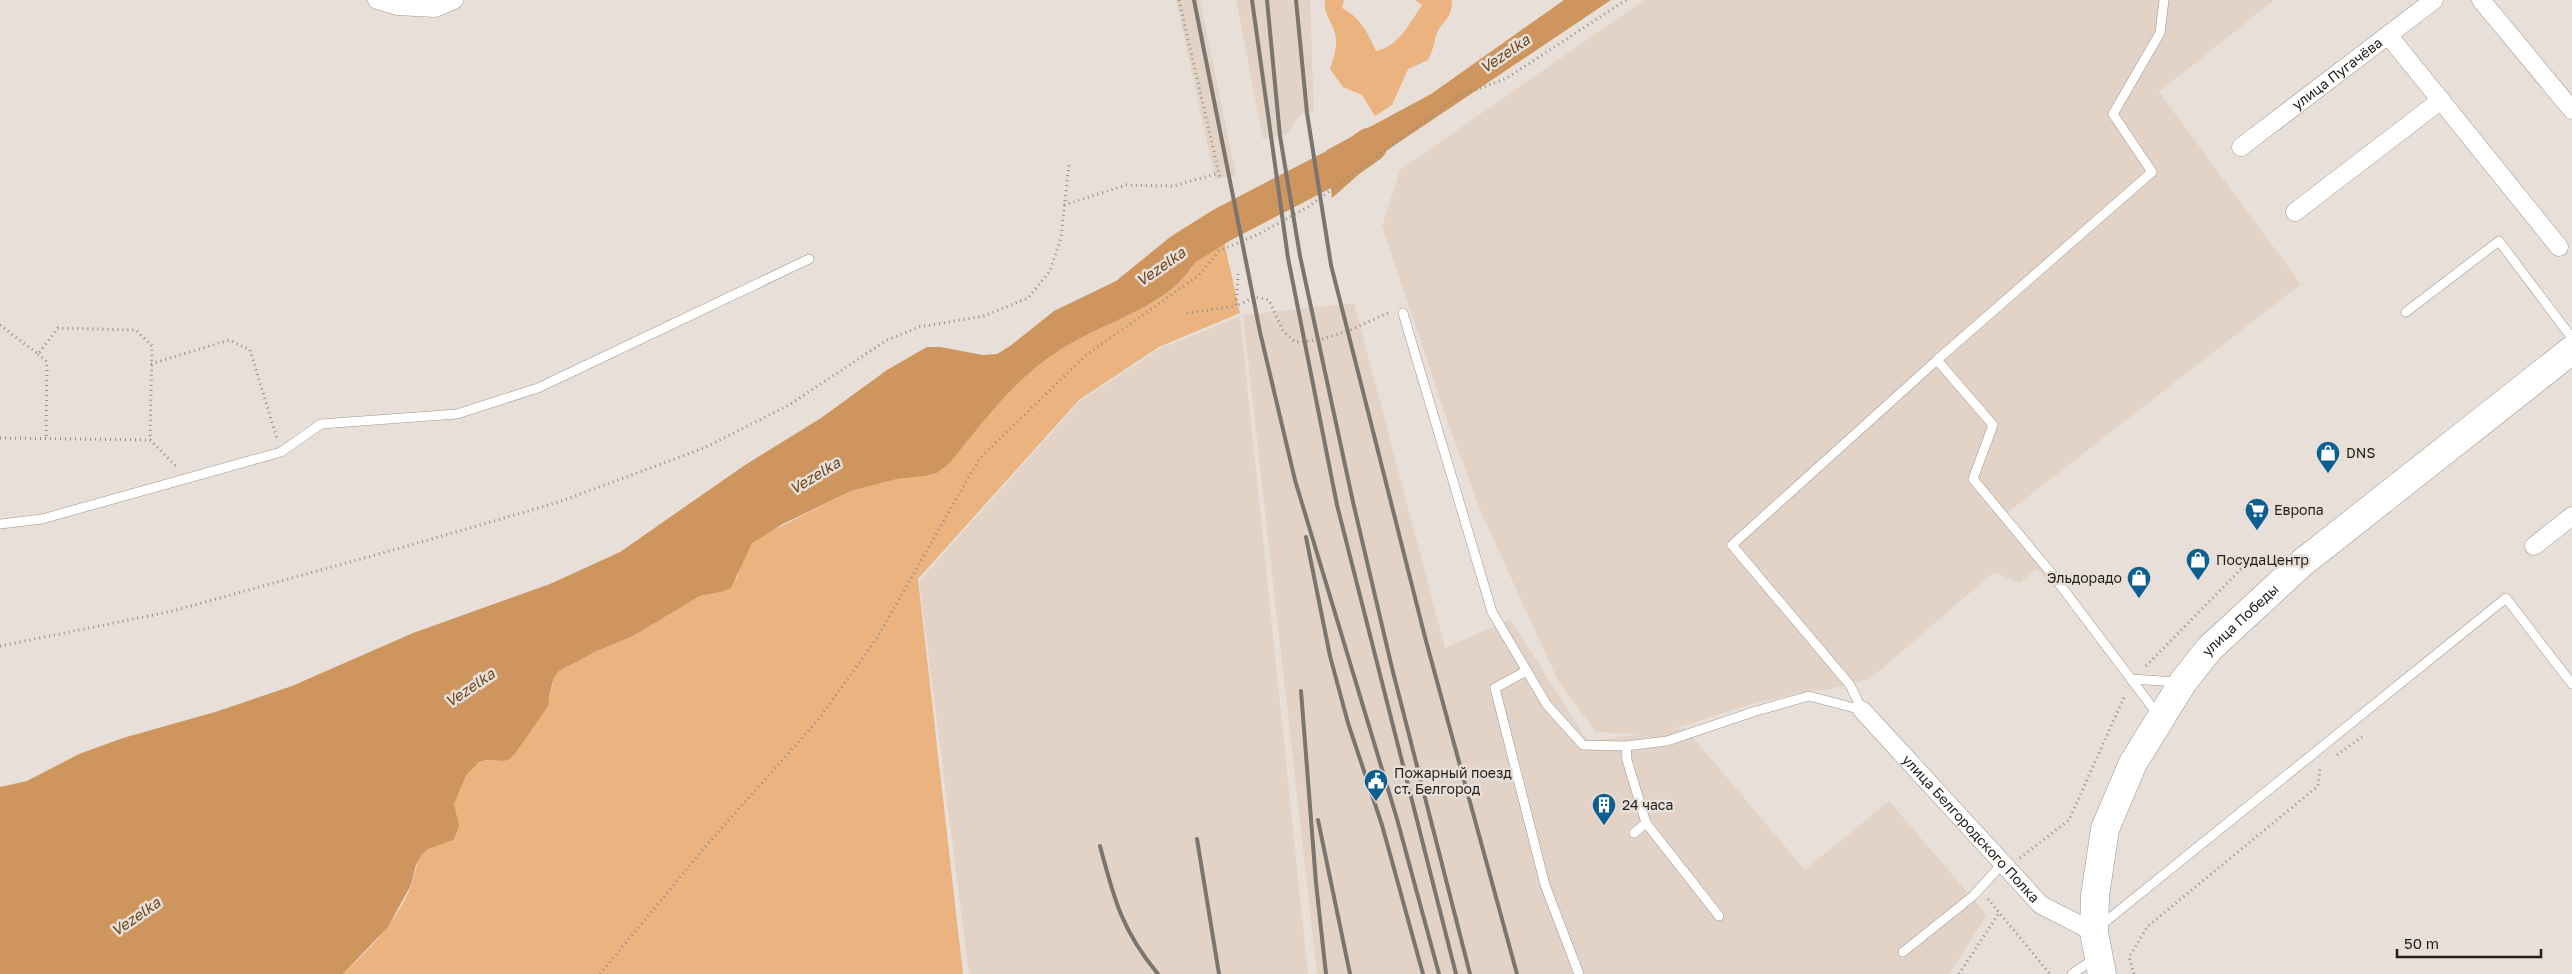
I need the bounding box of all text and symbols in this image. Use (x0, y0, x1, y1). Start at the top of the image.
water label: Vezelka (1476, 30, 1533, 76)
street label: улица Пугачёва (2289, 34, 2385, 113)
water label: Vezelka (1132, 243, 1189, 290)
shop icon: DNS (2315, 440, 2341, 474)
place label: DNS (2346, 444, 2375, 461)
water label: Vezelka (786, 453, 843, 497)
supermarket icon: Европа (2244, 497, 2270, 531)
place label: Европа (2274, 501, 2324, 518)
shop icon: ПосудаЦентр (2185, 547, 2211, 581)
place label: ПосудаЦентр (2216, 551, 2309, 568)
shop icon: Эльдорадо (2126, 565, 2152, 599)
place label: Эльдорадо (2047, 569, 2122, 586)
street label: улица Победы (2198, 580, 2282, 659)
water label: Vezelka (441, 664, 498, 710)
street label: улица Белгородского Полка (1899, 751, 2043, 906)
place label: Пожарный поезд ст. Белгород (1394, 764, 1512, 797)
public building icon: Пожарный поезд ст. Белгород (1363, 768, 1389, 802)
building icon: 24 часа (1591, 792, 1617, 826)
place label: 24 часа (1622, 796, 1673, 813)
water label: Vezelka (107, 893, 164, 940)
scale bar (2397, 926, 2541, 958)
text: 50 m (2404, 934, 2439, 952)

